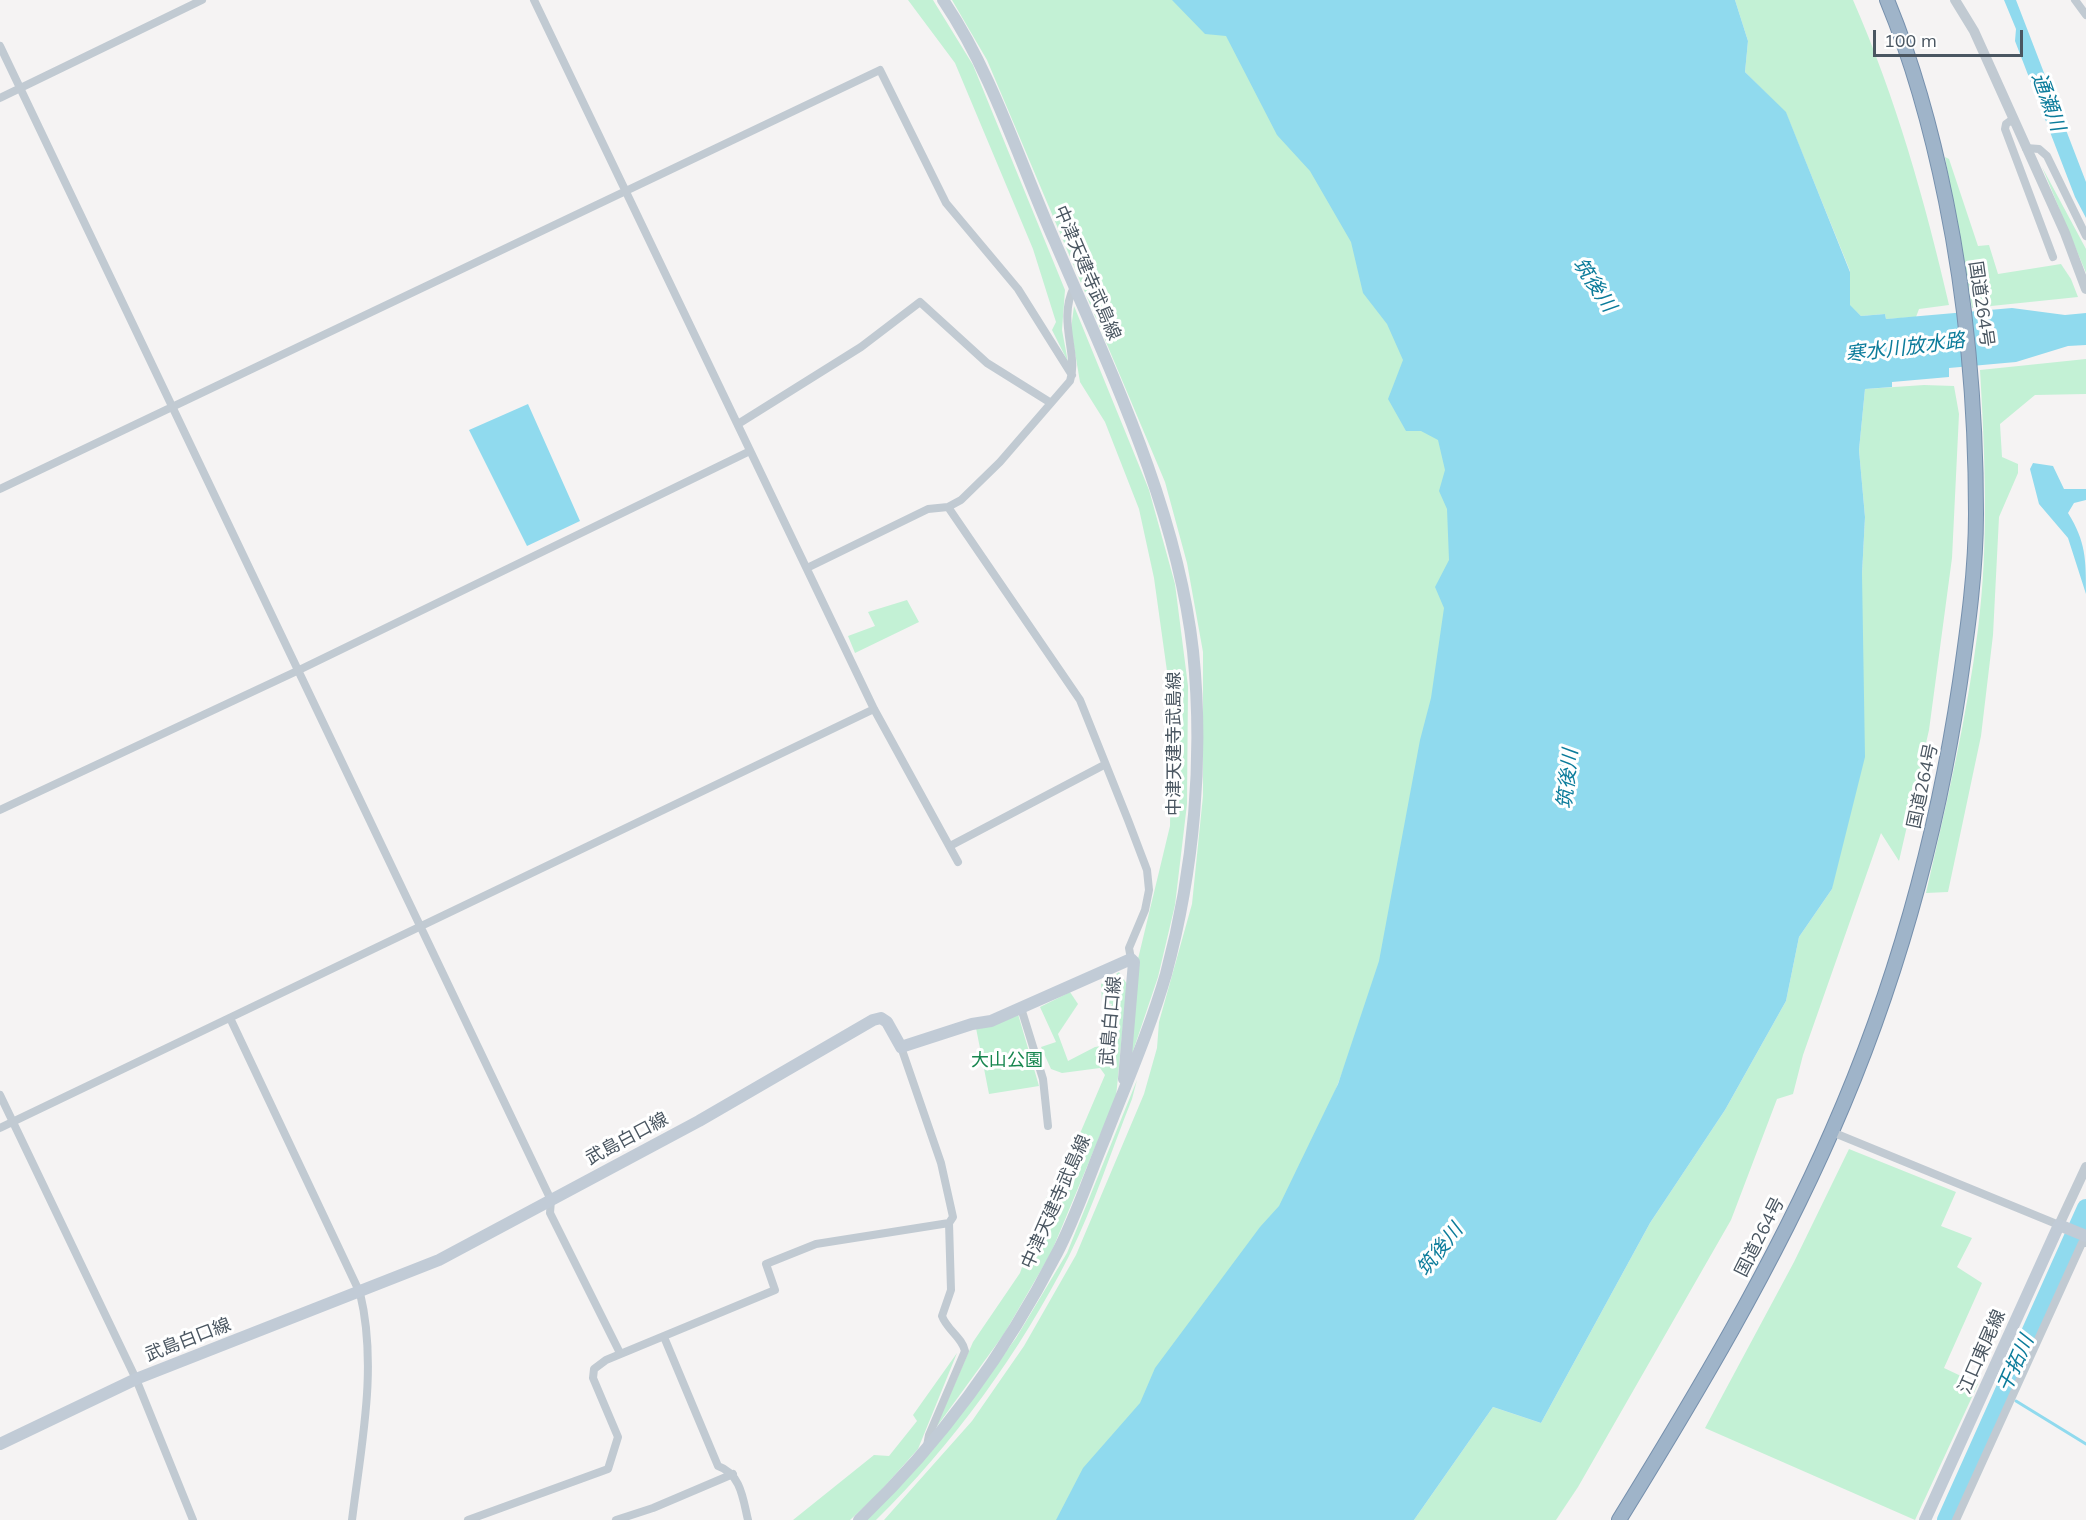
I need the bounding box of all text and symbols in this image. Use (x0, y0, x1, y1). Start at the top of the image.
scale bar (1876, 18, 2026, 56)
text: 100 m (1884, 29, 1937, 52)
water label: 通瀬川 (2026, 70, 2070, 134)
street label: 中津天建寺武島線 (1049, 203, 1125, 343)
water label: 筑後川 (1567, 253, 1621, 317)
street label: 国道264号 (1964, 260, 1998, 348)
water label: 寒水川放水路 (1844, 329, 1966, 367)
street label: 中津天建寺武島線 (1164, 672, 1186, 816)
street label: 国道264号 (1903, 741, 1943, 831)
water label: 筑後川 (1553, 748, 1583, 810)
street label: 武島白口線 (1096, 975, 1126, 1067)
park label: 大山公園 (971, 1050, 1043, 1072)
street label: 武島白口線 (582, 1108, 672, 1170)
street label: 中津天建寺武島線 (1017, 1132, 1095, 1272)
street label: 国道264号 (1731, 1194, 1789, 1280)
water label: 筑後川 (1412, 1219, 1468, 1281)
street label: 江口東尾線 (1954, 1306, 2010, 1398)
street label: 武島白口線 (142, 1314, 234, 1366)
water label: 干拓川 (1993, 1332, 2039, 1396)

